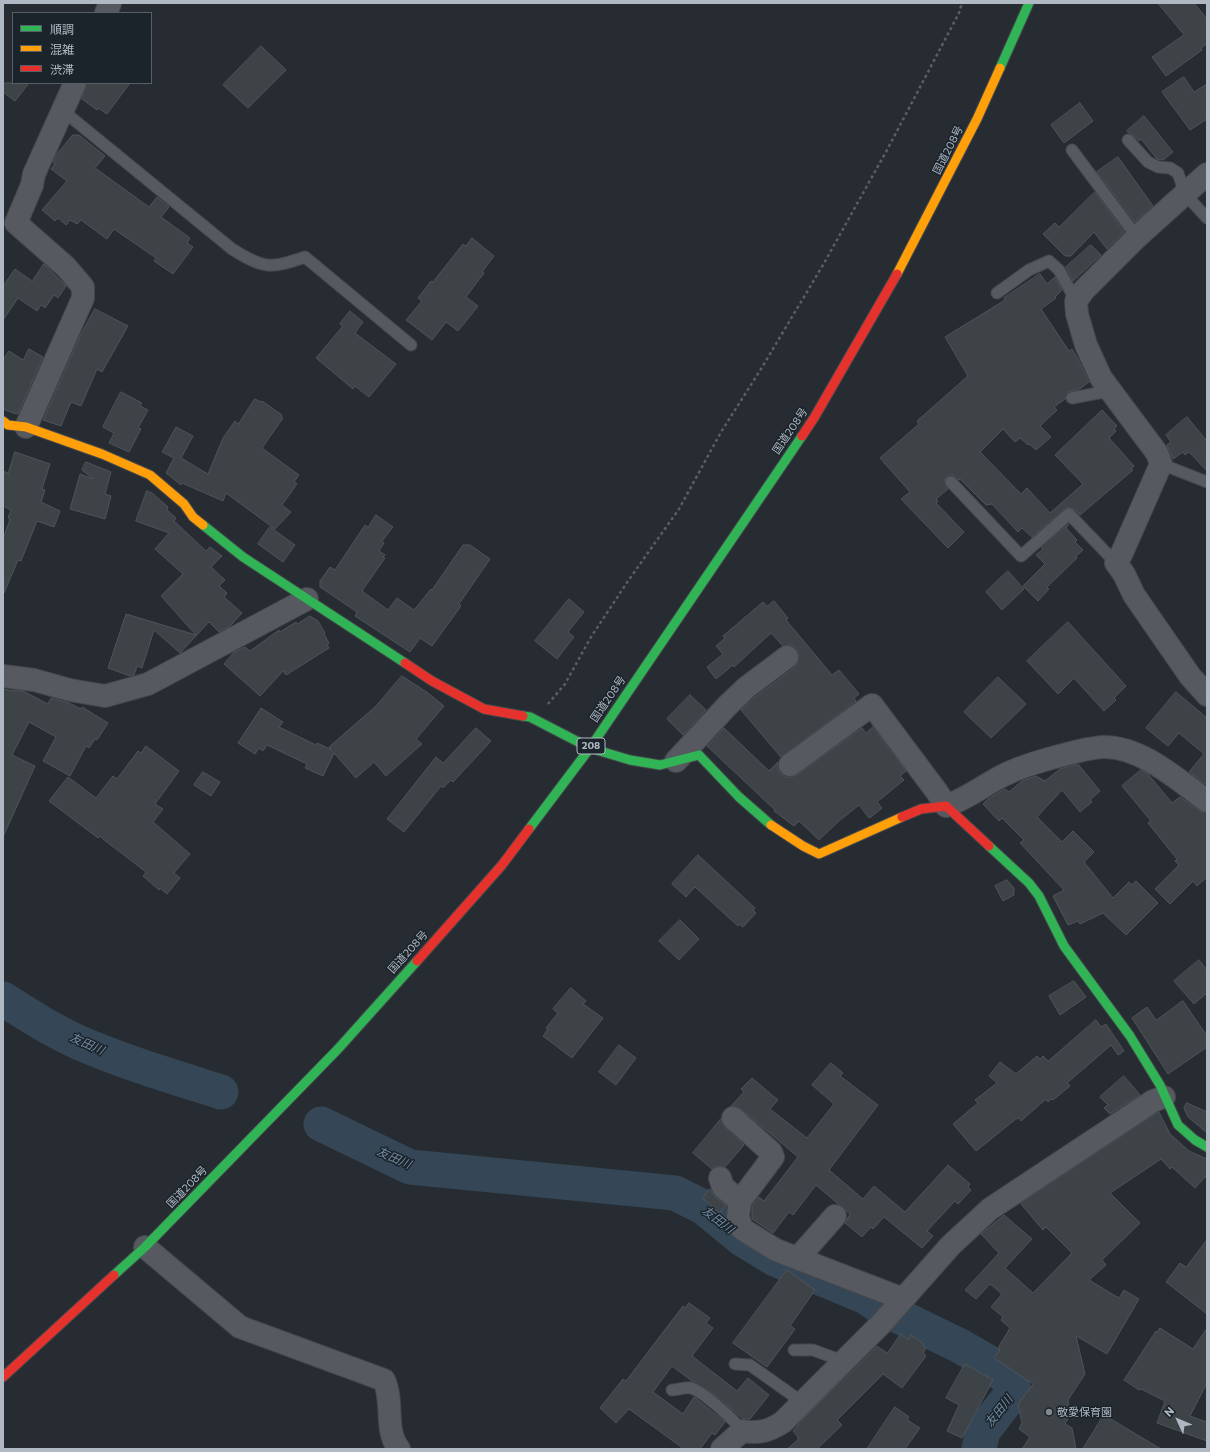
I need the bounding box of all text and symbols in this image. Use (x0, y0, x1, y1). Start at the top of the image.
legend (12, 12, 152, 84)
text: 順調 (50, 22, 74, 36)
text: 混雑 (50, 42, 74, 56)
text: 渋滞 (50, 62, 74, 76)
street label: 国道208号 (930, 123, 966, 177)
street label: 国道208号 (770, 405, 810, 457)
street label: 国道208号 (588, 673, 628, 725)
road number: 208 (577, 738, 605, 754)
street label: 国道208号 (385, 928, 431, 976)
water label: 友田川 (68, 1030, 106, 1058)
water label: 友田川 (375, 1144, 413, 1172)
street label: 国道208号 (164, 1163, 210, 1211)
water label: 友田川 (699, 1203, 737, 1237)
water label: 友田川 (982, 1392, 1016, 1430)
north arrow (1158, 1400, 1198, 1440)
text: N (1161, 1404, 1177, 1419)
place label: 敬愛保育園 (1057, 1405, 1112, 1419)
marker: 敬愛保育園 (1044, 1407, 1054, 1417)

